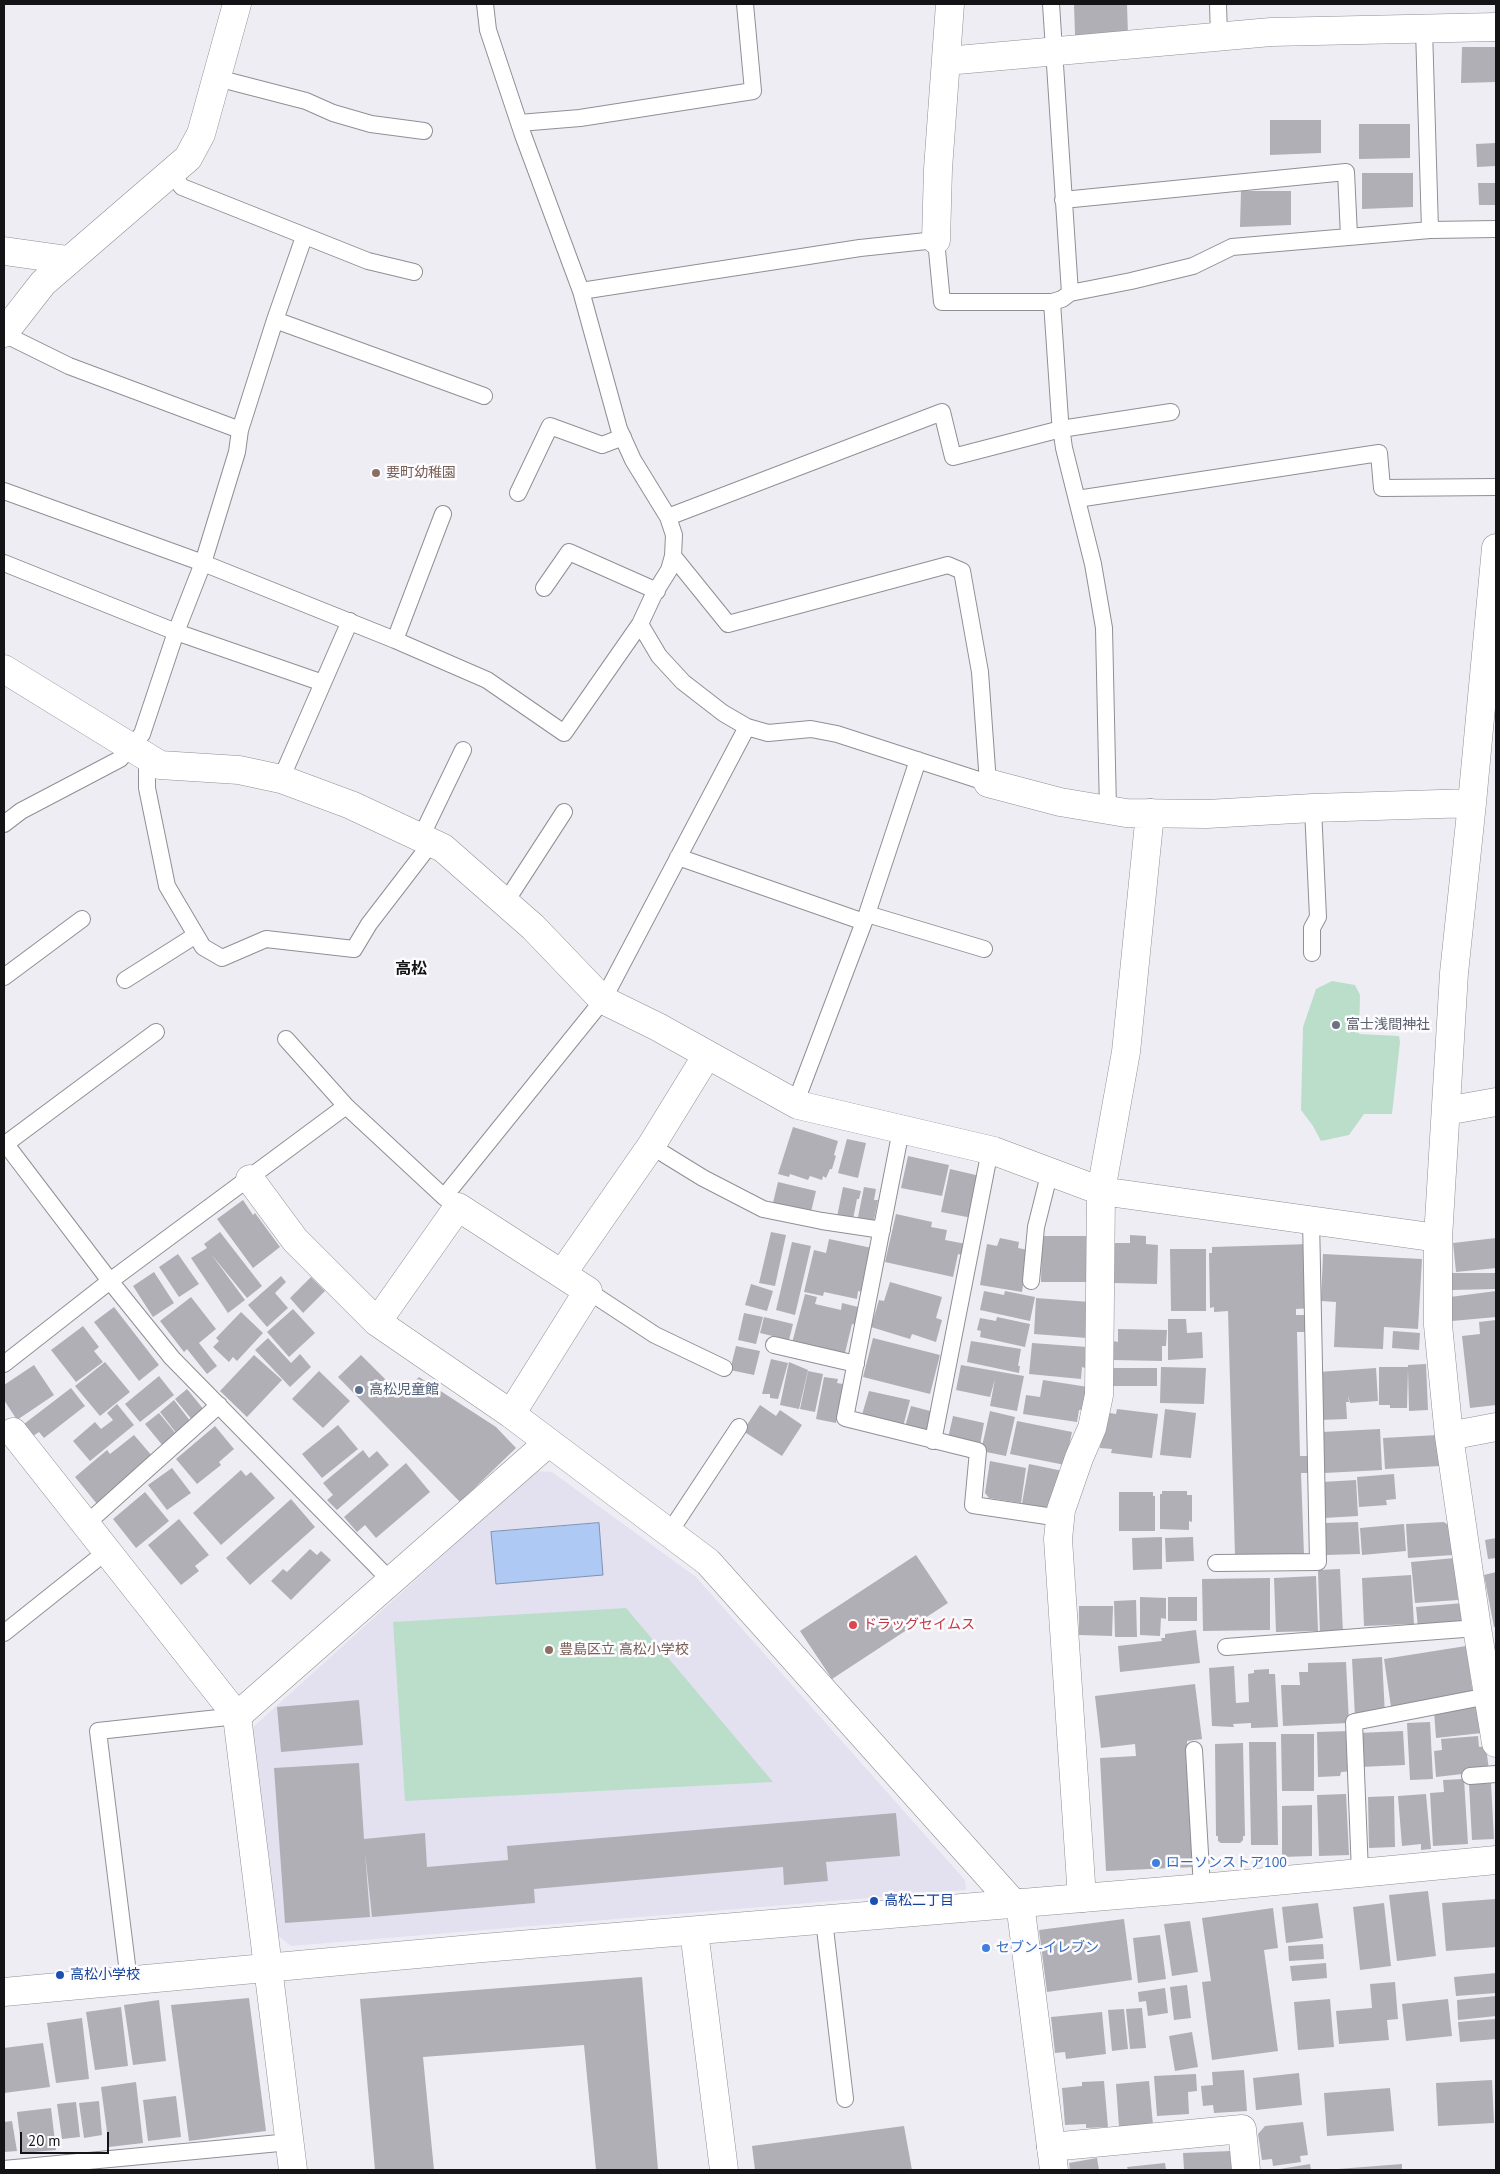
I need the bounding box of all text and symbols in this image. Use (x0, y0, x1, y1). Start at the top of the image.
place label: 要町幼稚園 (386, 465, 456, 481)
marker: 要町幼稚園 (370, 467, 382, 479)
district label: 高松 (395, 959, 427, 979)
place label: 富士浅間神社 (1346, 1017, 1430, 1033)
marker: 富士浅間神社 (1330, 1019, 1342, 1031)
place label: 高松児童館 (369, 1382, 439, 1398)
marker: 高松児童館 (353, 1384, 365, 1396)
place label: ドラッグセイムス (863, 1617, 975, 1633)
marker: ドラッグセイムス (847, 1619, 859, 1631)
place label: 豊島区立 高松小学校 (559, 1642, 689, 1658)
marker: 豊島区立 高松小学校 (543, 1644, 555, 1656)
place label: ローソンストア100 (1166, 1855, 1287, 1871)
marker: ローソンストア100 (1150, 1857, 1162, 1869)
place label: 高松二丁目 (884, 1893, 954, 1909)
marker: 高松二丁目 (868, 1895, 880, 1907)
place label: セブン-イレブン (996, 1940, 1099, 1956)
marker: セブン-イレブン (980, 1942, 992, 1954)
place label: 高松小学校 (70, 1967, 140, 1983)
marker: 高松小学校 (54, 1969, 66, 1981)
scale bar (22, 2122, 111, 2154)
text: 20 m (28, 2131, 61, 2150)

